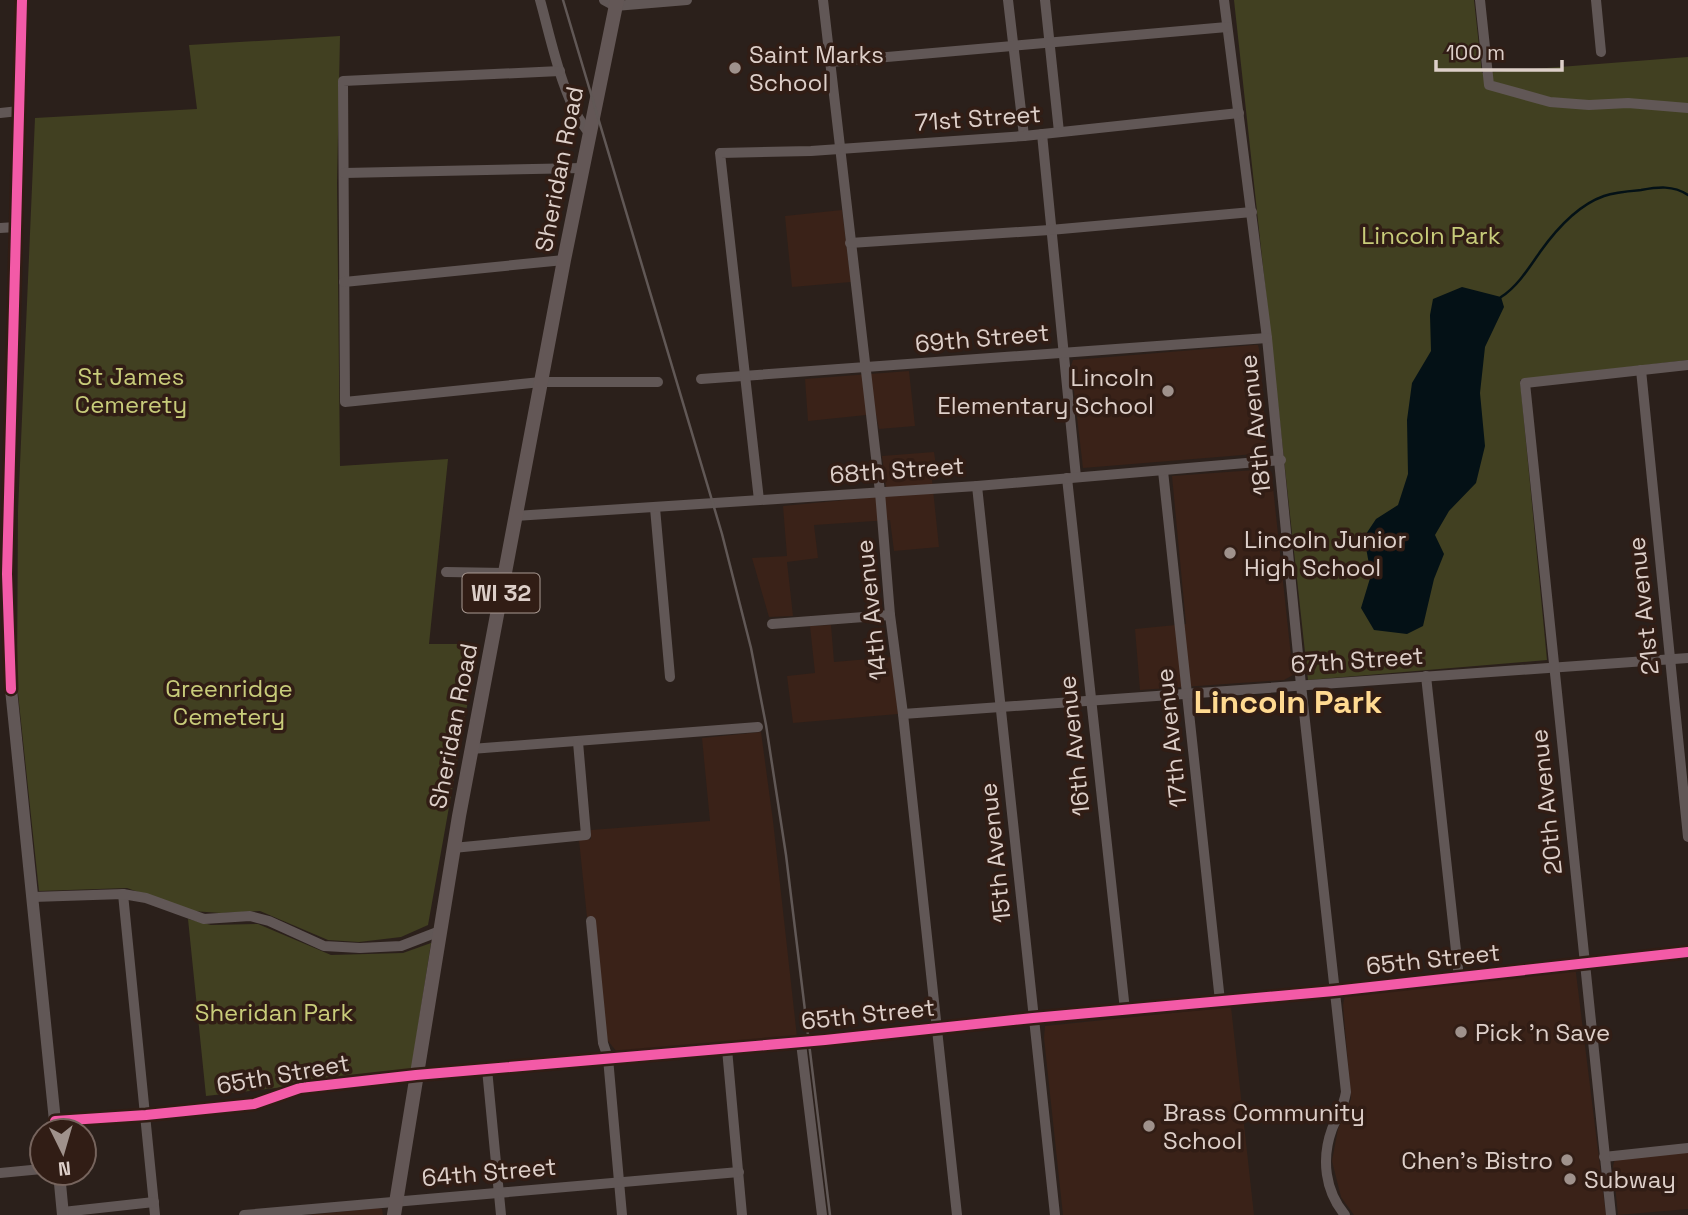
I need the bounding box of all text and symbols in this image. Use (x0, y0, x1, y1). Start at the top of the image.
scale bar (1436, 28, 1562, 72)
place label: Saint Marks School (749, 39, 884, 98)
text: 100 m (1446, 39, 1505, 66)
marker: Saint Marks School (727, 60, 743, 76)
street label: Sheridan Road (528, 84, 590, 254)
street label: 71st Street (914, 98, 1042, 138)
park label: Lincoln Park (1361, 220, 1501, 251)
street label: 69th Street (914, 317, 1050, 359)
street label: 18th Avenue (1232, 353, 1278, 497)
park label: St James Cemerety (75, 361, 187, 420)
place label: Lincoln Elementary School (937, 362, 1154, 421)
marker: Lincoln Elementary School (1160, 383, 1176, 399)
street label: 68th Street (829, 450, 965, 490)
place label: Lincoln Junior High School (1244, 524, 1406, 583)
street label: 21st Avenue (1620, 535, 1666, 677)
street label: 14th Avenue (848, 538, 894, 682)
marker: Lincoln Junior High School (1222, 545, 1238, 561)
road number: WI 32 (462, 573, 540, 612)
street label: 67th Street (1290, 640, 1424, 680)
street label: Sheridan Road (422, 641, 484, 811)
street label: 17th Avenue (1148, 667, 1194, 809)
park label: Greenridge Cemetery (165, 673, 293, 732)
street label: 16th Avenue (1051, 674, 1097, 818)
district label: Lincoln Park (1194, 682, 1382, 722)
street label: 20th Avenue (1523, 728, 1569, 876)
street label: 15th Avenue (972, 781, 1018, 925)
street label: 65th Street (1365, 937, 1501, 981)
street label: 65th Street (800, 992, 936, 1036)
park label: Sheridan Park (195, 997, 353, 1028)
place label: Pick 'n Save (1475, 1017, 1610, 1048)
marker: Pick 'n Save (1453, 1024, 1469, 1040)
street label: 65th Street (214, 1047, 352, 1101)
place label: Brass Community School (1163, 1097, 1365, 1156)
north arrow (28, 1117, 98, 1187)
marker: Brass Community School (1141, 1118, 1157, 1134)
place label: Chen's Bistro (1401, 1145, 1553, 1176)
street label: 64th Street (420, 1151, 558, 1193)
marker: Chen's Bistro (1559, 1152, 1575, 1168)
text: N (57, 1155, 72, 1181)
place label: Subway (1584, 1164, 1676, 1195)
marker: Subway (1562, 1171, 1578, 1187)

